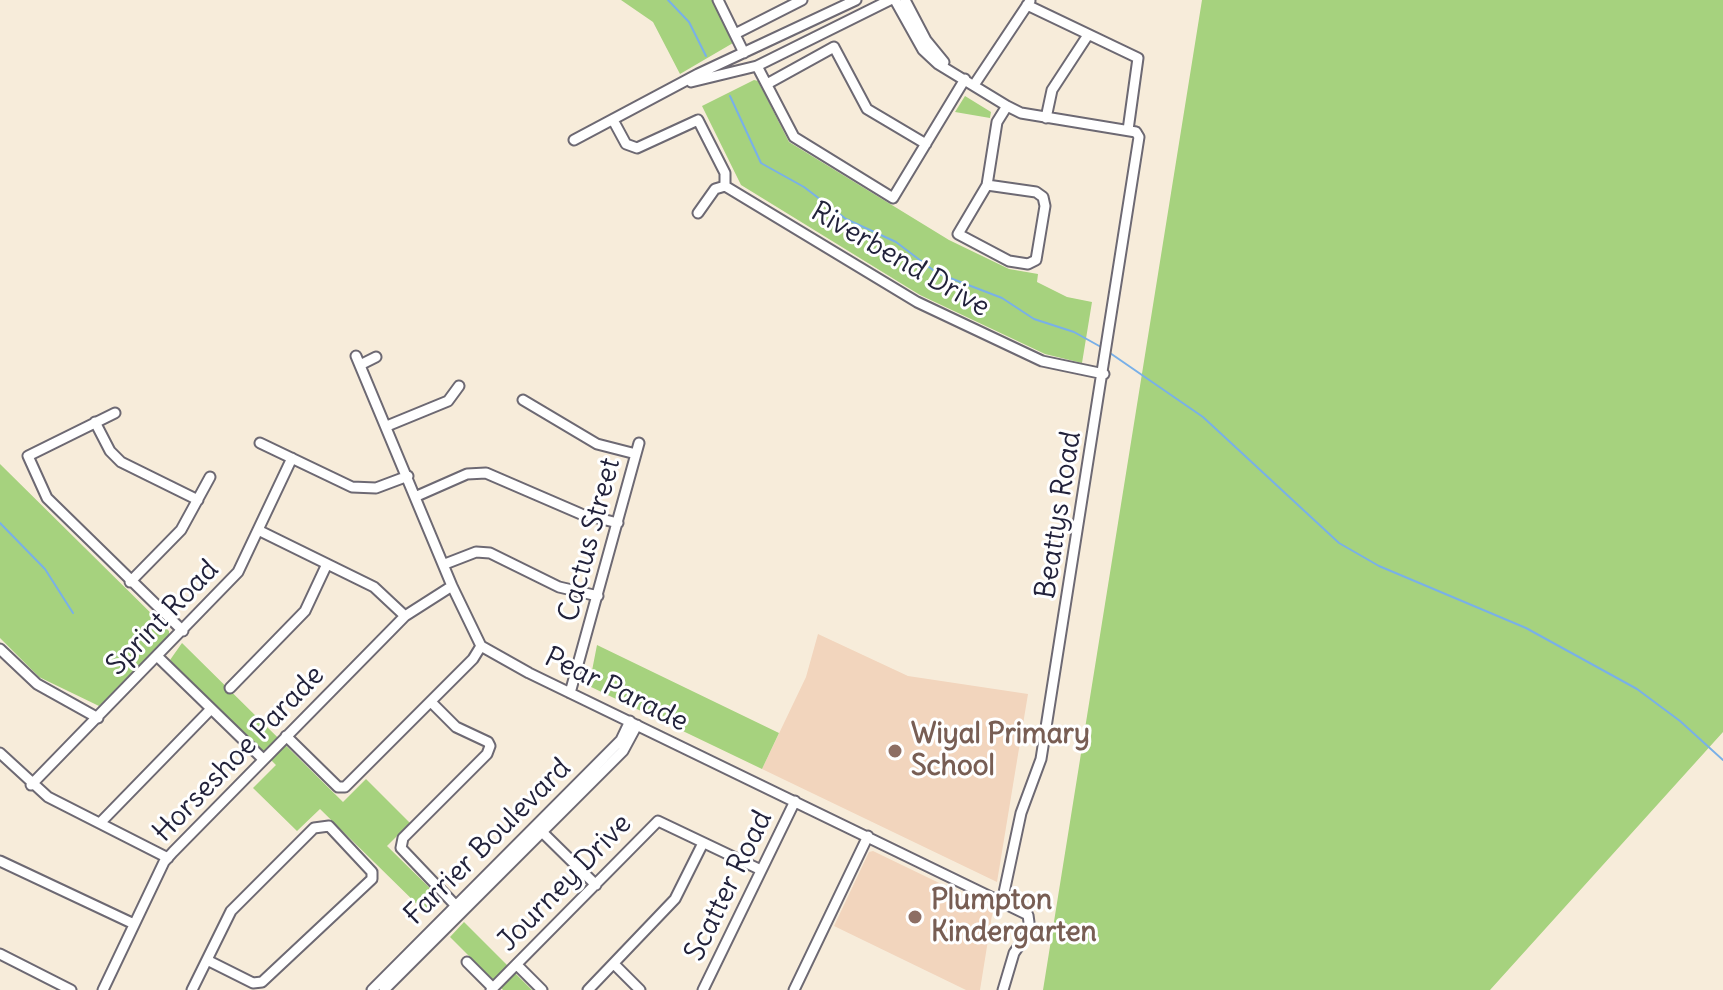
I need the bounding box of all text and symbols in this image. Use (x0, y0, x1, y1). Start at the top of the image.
street label: Riverbend Drive (805, 195, 995, 325)
street label: Beattys Road (1029, 429, 1089, 601)
street label: Cactus Street (552, 454, 628, 626)
street label: Sprint Road (100, 553, 226, 683)
street label: Pear Parade (539, 641, 693, 739)
street label: Horseshoe Parade (146, 659, 332, 849)
place label: Wiyal Primary School (911, 718, 1090, 784)
marker: Wiyal Primary School (886, 742, 904, 760)
street label: Farrier Boulevard (398, 752, 578, 932)
street label: Scatter Road (678, 805, 780, 967)
street label: Journey Drive (491, 807, 639, 959)
place label: Plumpton Kindergarten (931, 884, 1097, 950)
marker: Plumpton Kindergarten (906, 908, 924, 926)

